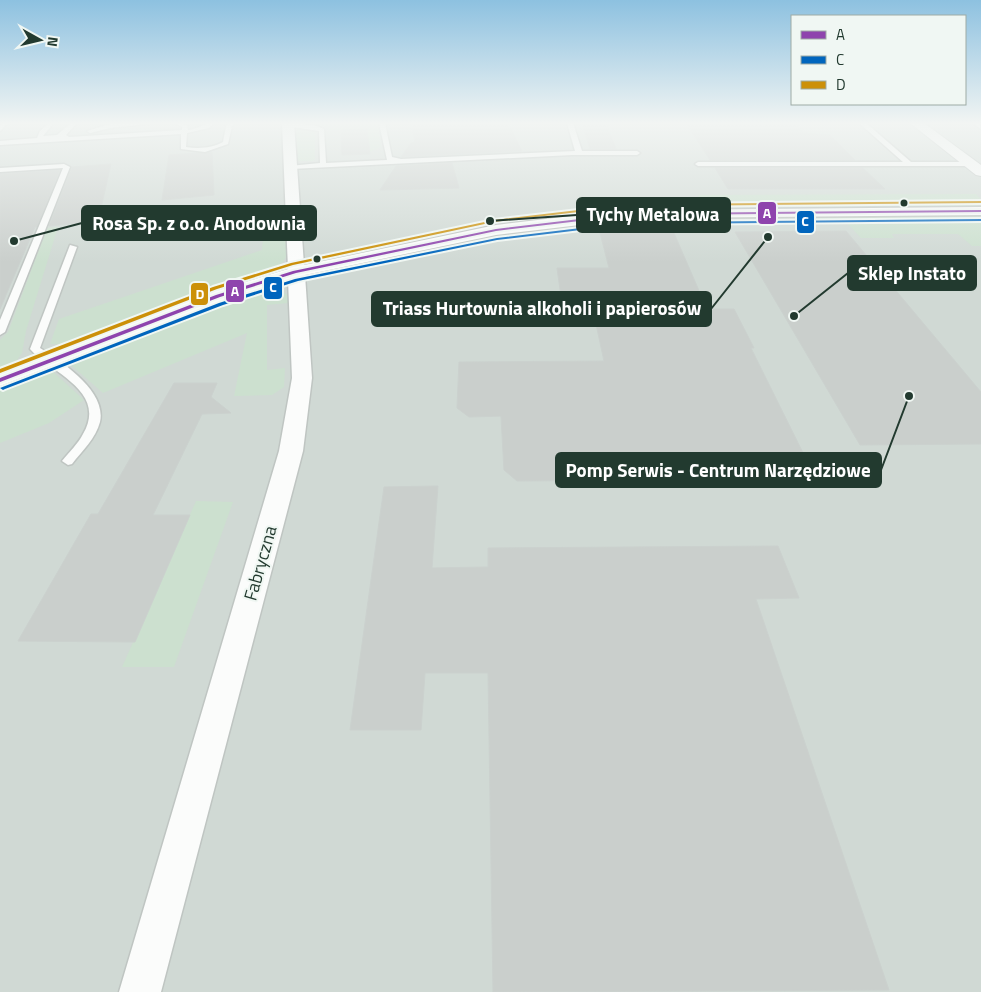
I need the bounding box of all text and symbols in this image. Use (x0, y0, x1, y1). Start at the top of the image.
north arrow (15, 15, 65, 65)
legend (791, 15, 966, 105)
text: A (836, 23, 845, 46)
text: N (42, 36, 64, 48)
text: C (836, 48, 844, 71)
text: D (836, 73, 846, 96)
callout: Tychy Metalowa (577, 198, 730, 232)
unlabelled marker (899, 198, 909, 208)
text: Tychy Metalowa (586, 199, 720, 228)
line badge: A (757, 201, 777, 225)
text: A (763, 202, 772, 223)
callout: Rosa Sp. z o.o. Anodownia (82, 206, 316, 240)
text: Rosa Sp. z o.o. Anodownia (92, 208, 306, 237)
line badge: C (796, 210, 815, 234)
text: C (801, 210, 809, 231)
unlabelled marker (312, 254, 322, 264)
callout: Sklep Instato (848, 256, 976, 290)
text: Sklep Instato (858, 258, 966, 287)
line badge: C (263, 276, 283, 300)
text: C (269, 276, 277, 297)
line badge: A (225, 279, 245, 303)
text: A (231, 280, 240, 301)
line badge: D (190, 282, 209, 306)
text: D (196, 283, 205, 304)
callout: Triass Hurtownia alkoholi i papierosów (372, 292, 711, 326)
text: Triass Hurtownia alkoholi i papierosów (383, 293, 702, 322)
callout: Pomp Serwis - Centrum Narzędziowe (556, 453, 881, 487)
text: Pomp Serwis - Centrum Narzędziowe (565, 455, 871, 484)
street label: Fabryczna (236, 522, 284, 604)

